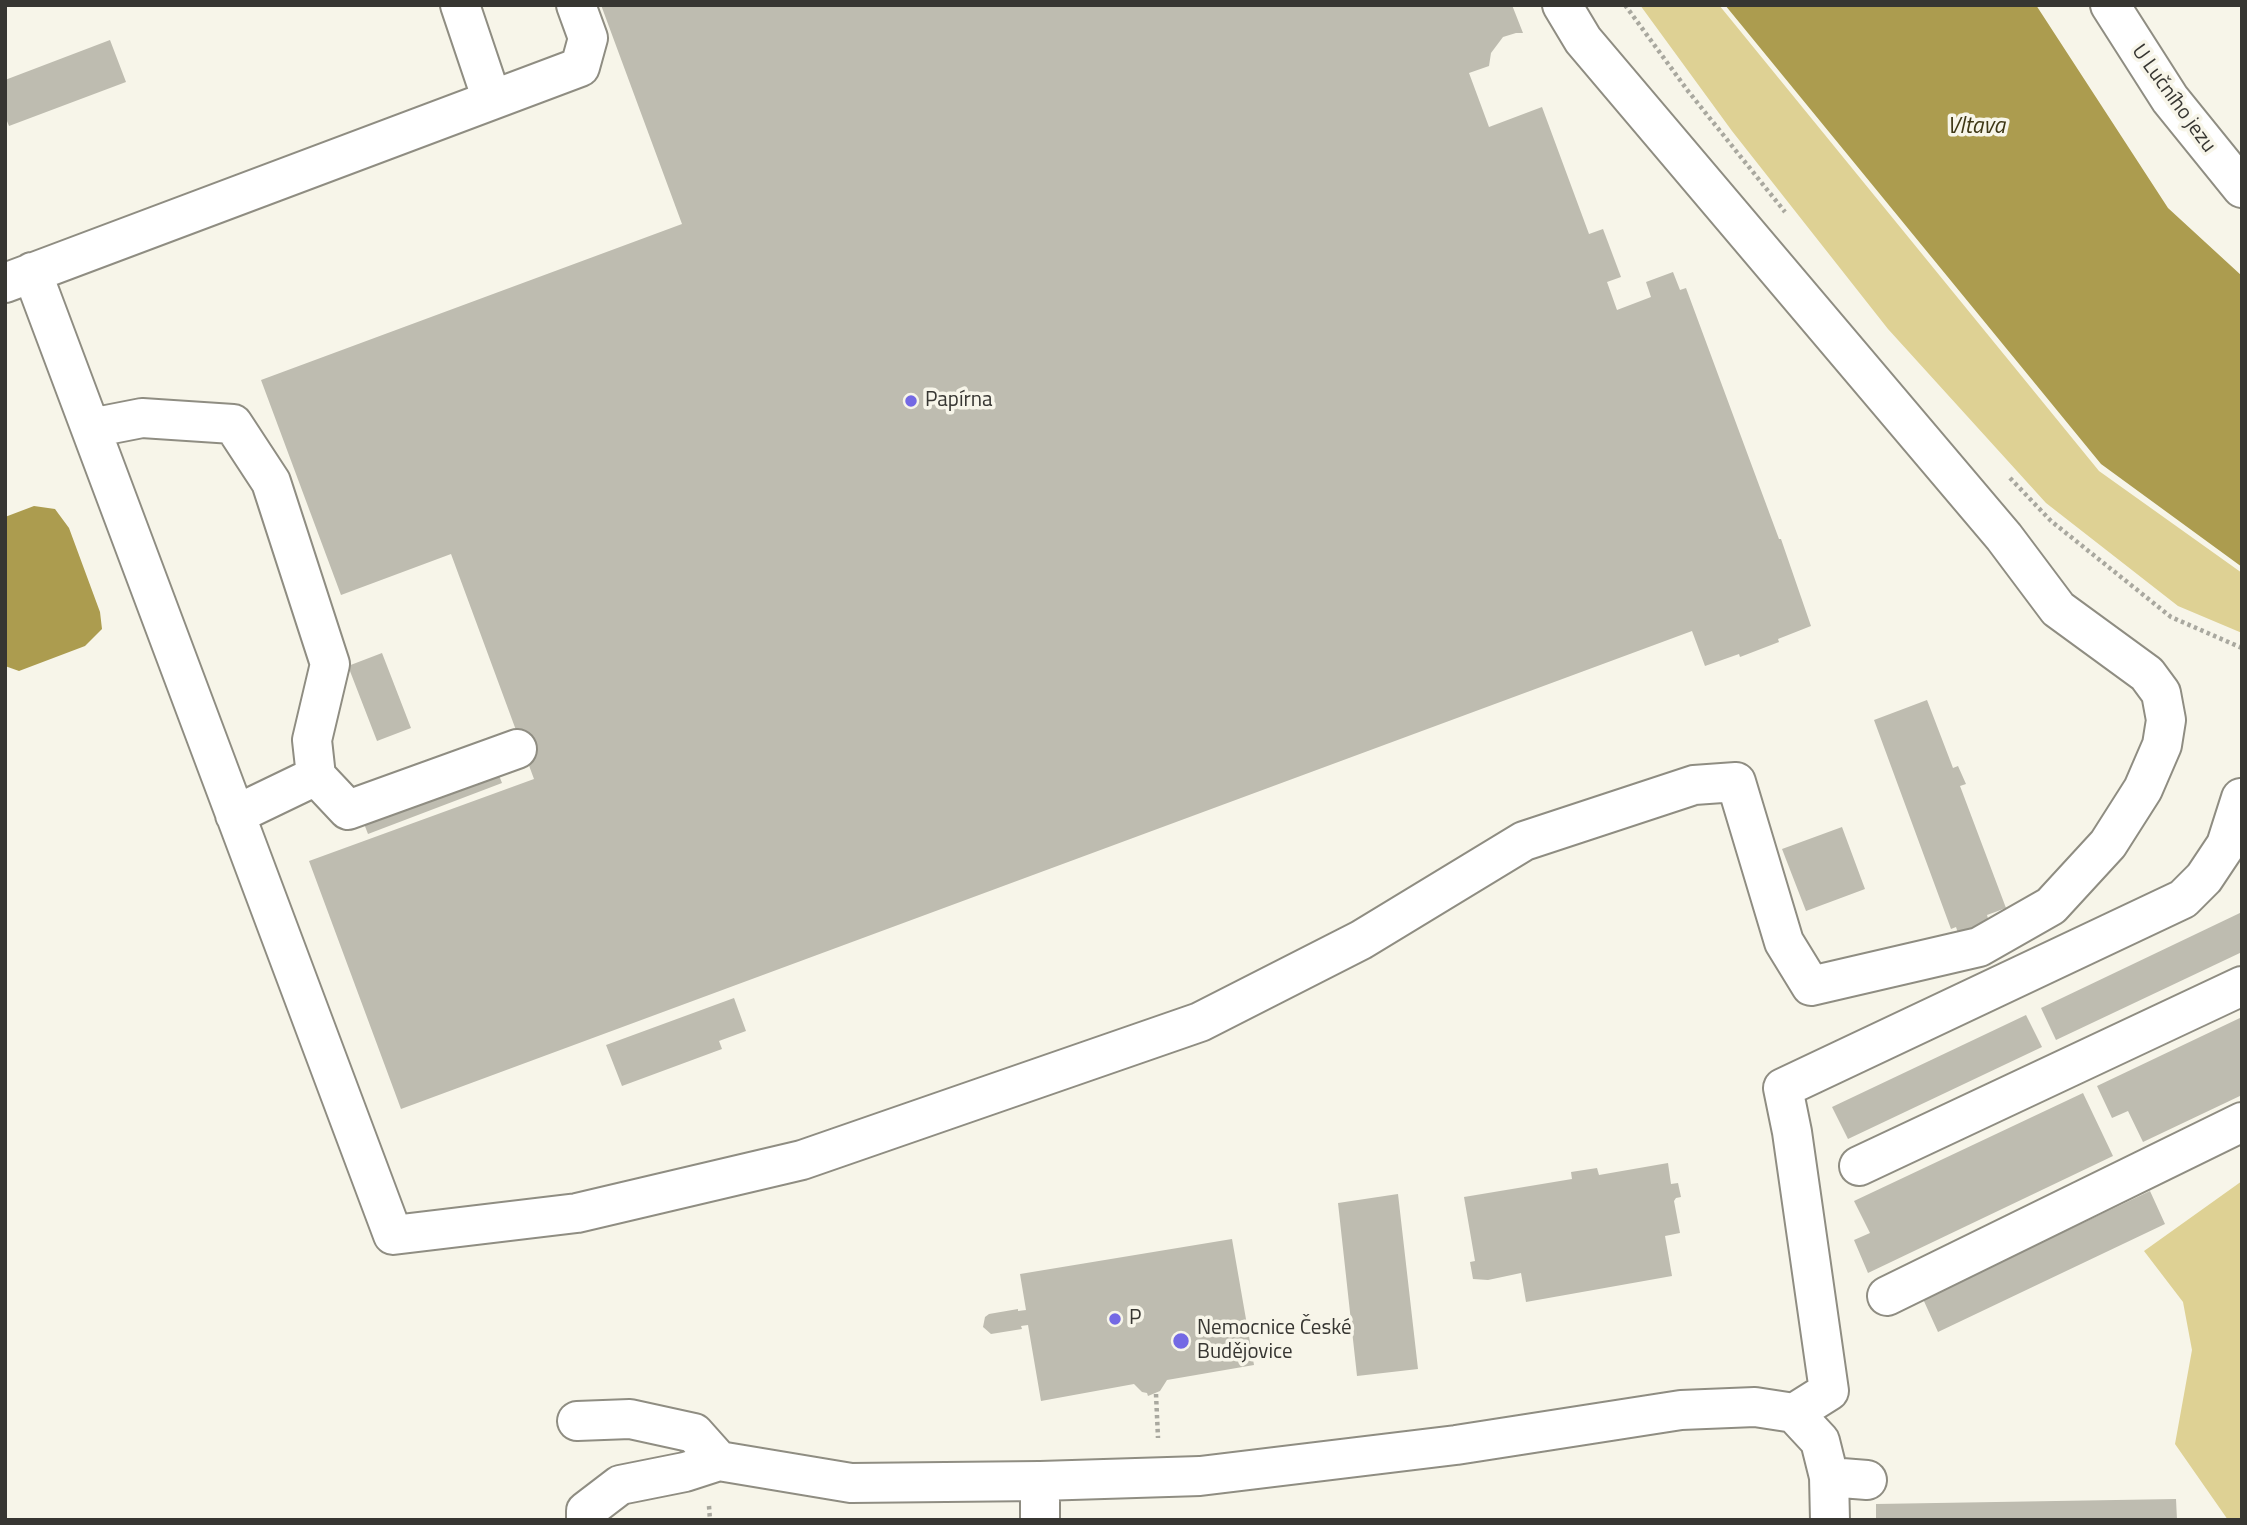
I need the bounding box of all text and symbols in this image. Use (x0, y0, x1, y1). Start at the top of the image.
street label: U Lučního jezu (2125, 40, 2221, 158)
water label: Vltava (1947, 113, 2005, 141)
place label: Papírna (925, 388, 993, 414)
marker: Papírna (903, 393, 919, 409)
place label: P (1129, 1306, 1141, 1332)
marker: P (1107, 1311, 1123, 1327)
place label: Nemocnice České Budějovice (1197, 1316, 1352, 1366)
marker: Nemocnice České Budějovice (1171, 1331, 1191, 1351)

